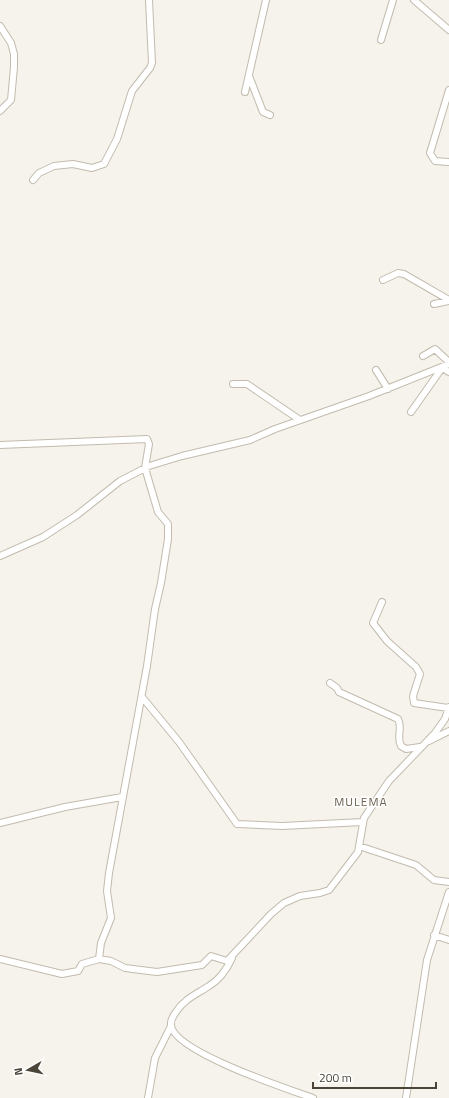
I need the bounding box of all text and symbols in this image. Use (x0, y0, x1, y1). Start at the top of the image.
district label: MULEMA (334, 792, 388, 811)
north arrow (8, 1050, 48, 1090)
scale bar (313, 1064, 436, 1090)
text: N (10, 1067, 27, 1077)
text: 200 m (319, 1068, 352, 1087)

